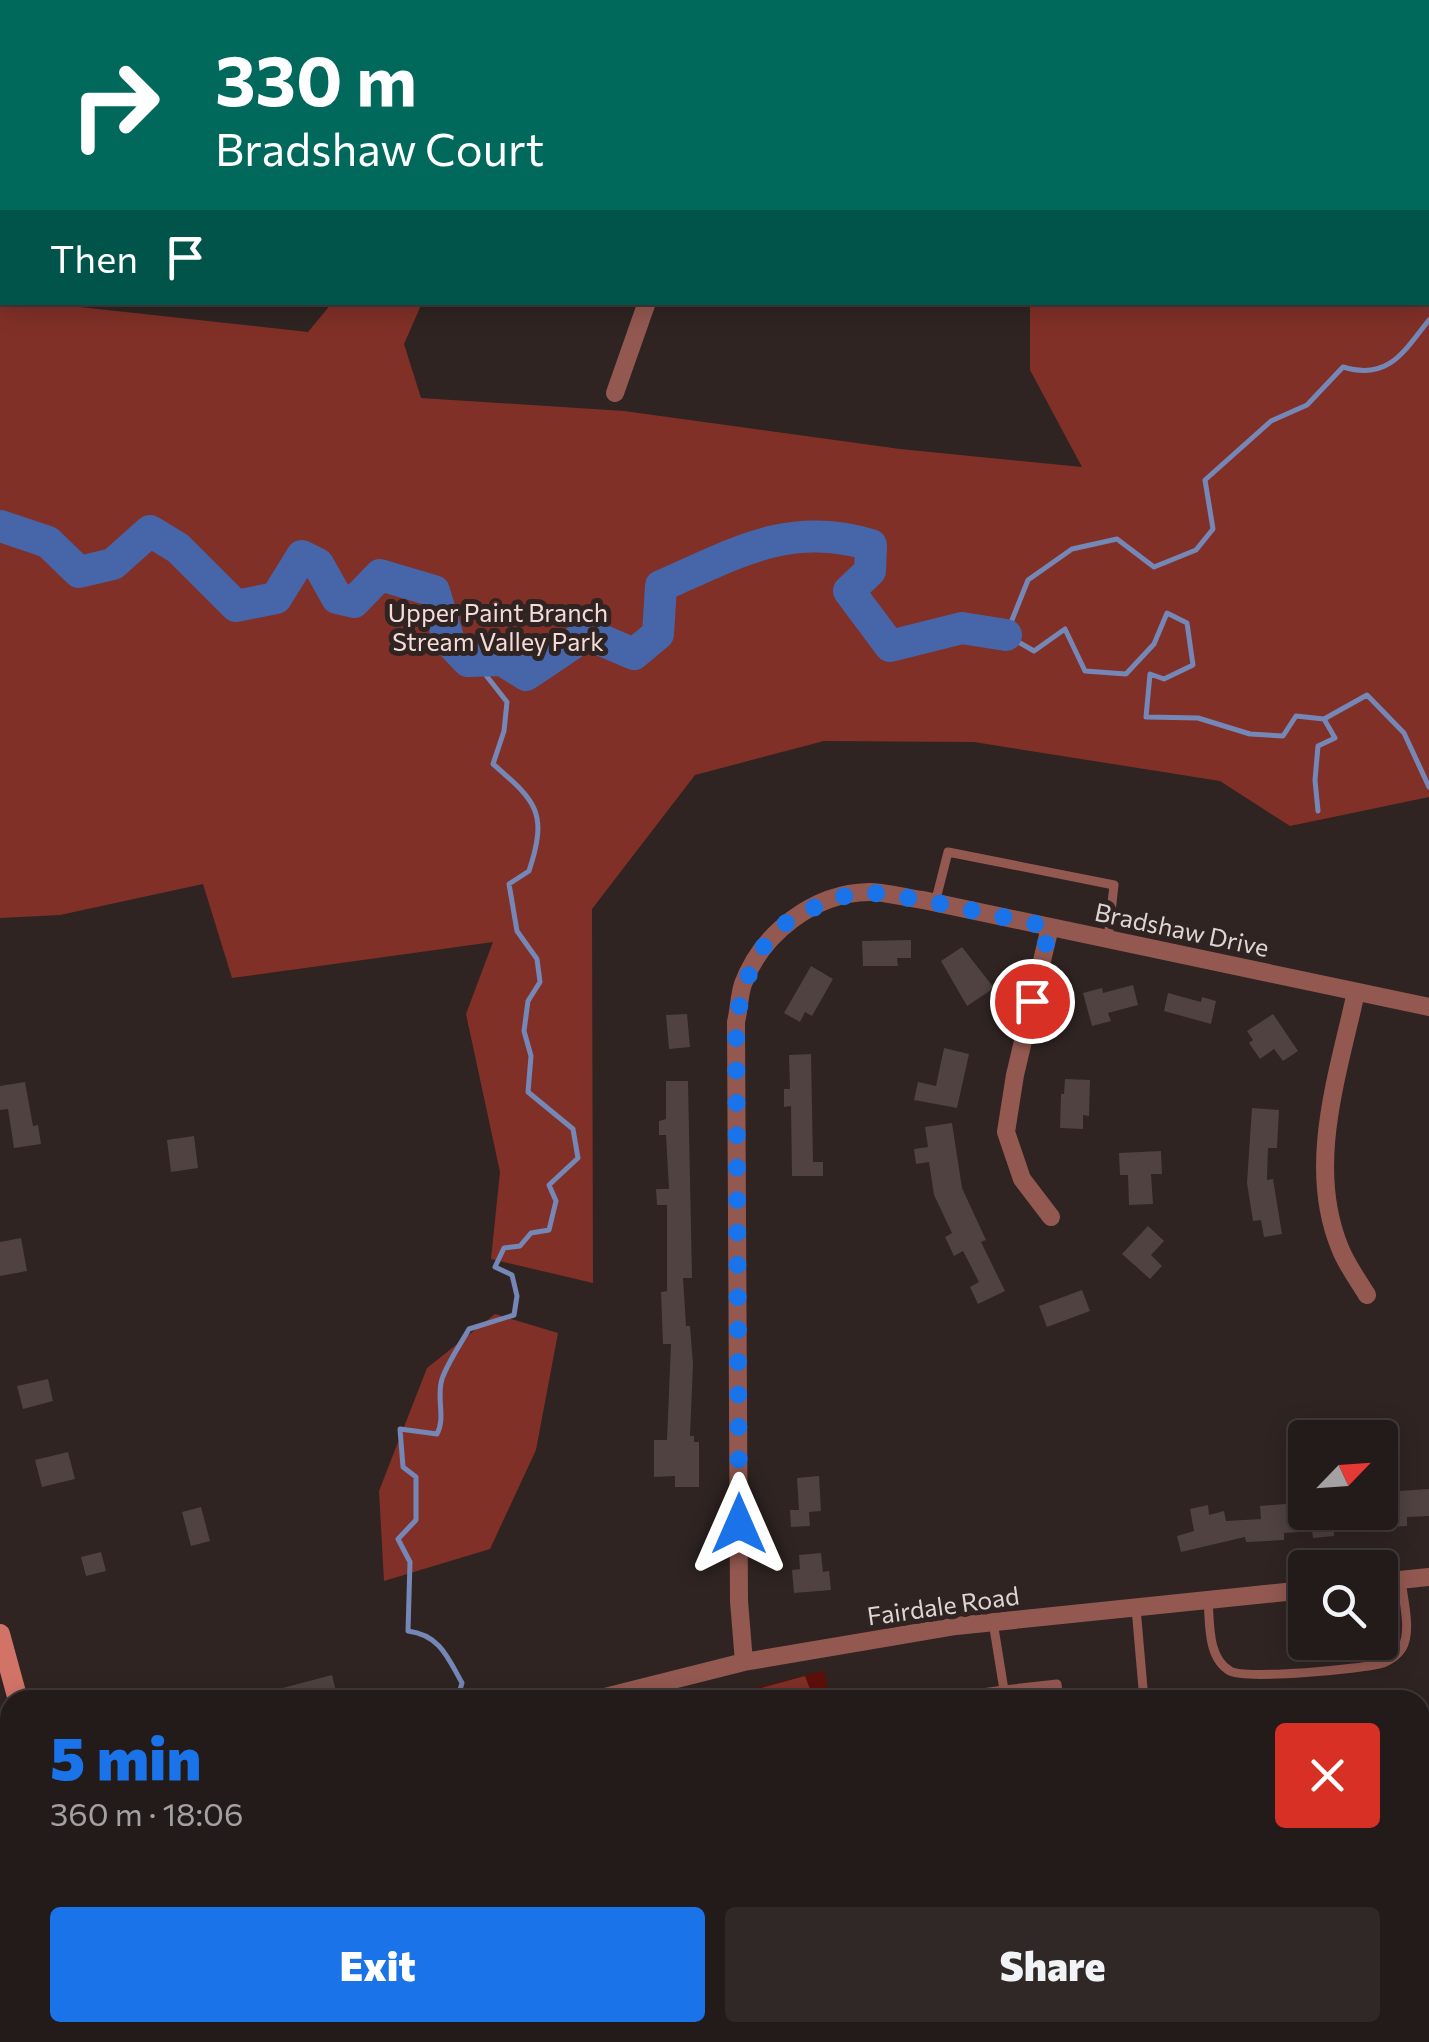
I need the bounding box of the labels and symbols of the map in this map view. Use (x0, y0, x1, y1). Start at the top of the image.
park label: Upper Paint Branch Stream Valley Park (388, 597, 608, 656)
street label: Bradshaw Drive (1092, 896, 1272, 962)
pin (990, 959, 1075, 1044)
north arrow (1288, 1420, 1398, 1530)
position arrow (687, 1472, 791, 1576)
street label: Fairdale Road (865, 1579, 1021, 1631)

